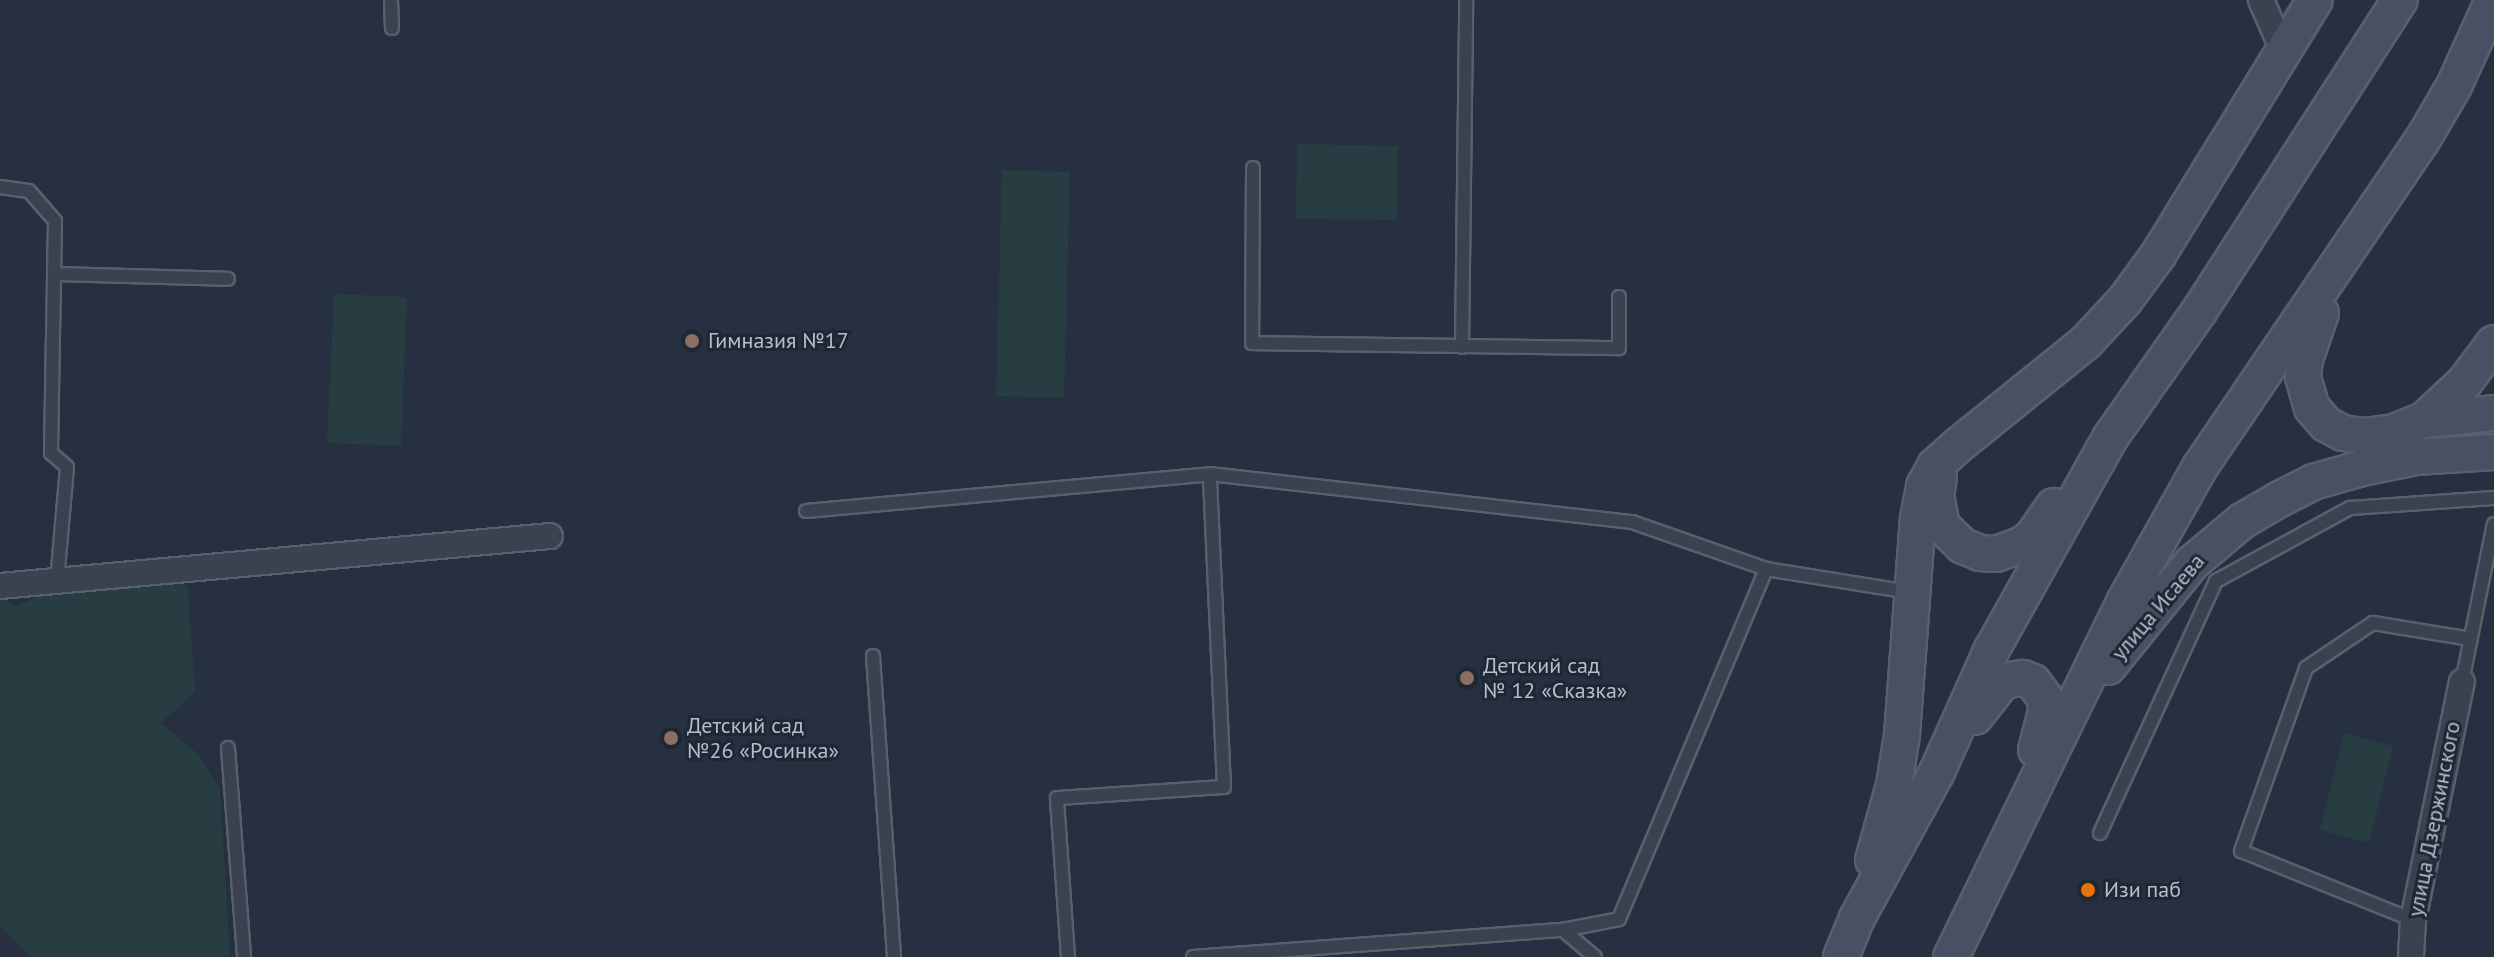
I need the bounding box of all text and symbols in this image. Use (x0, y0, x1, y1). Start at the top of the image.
place label: Гимназия №17 (708, 328, 849, 354)
marker: Гимназия №17 (683, 332, 701, 350)
street label: улица Исаева (2106, 548, 2210, 666)
place label: Детский сад № 12 «Сказка» (1483, 652, 1627, 704)
marker: Детский сад № 12 «Сказка» (1458, 669, 1476, 687)
place label: Детский сад №26 «Росинка» (687, 712, 839, 764)
street label: улица Дзержинского (2402, 719, 2466, 919)
marker: Детский сад №26 «Росинка» (662, 729, 680, 747)
place label: Изи паб (2104, 877, 2181, 903)
marker: Изи паб (2079, 881, 2097, 899)

